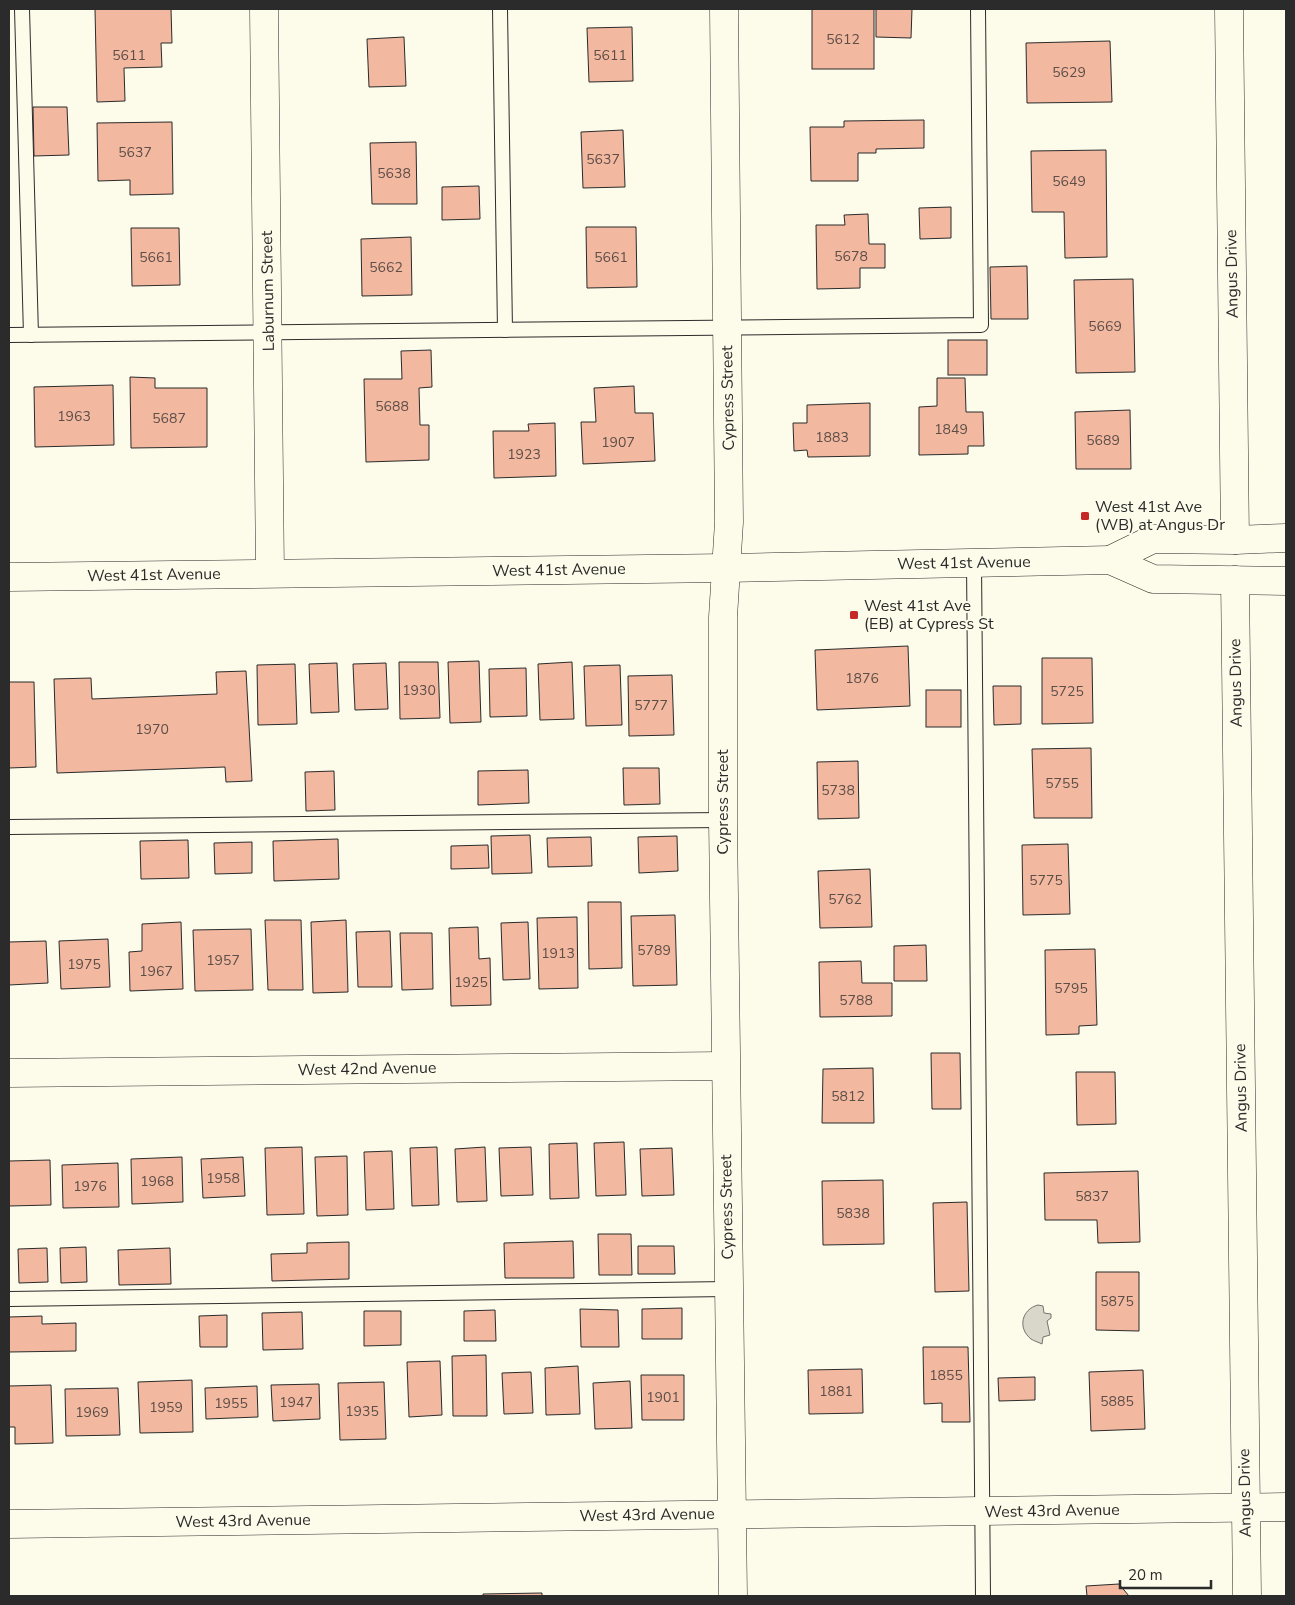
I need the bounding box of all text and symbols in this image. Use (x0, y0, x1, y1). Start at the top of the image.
house number: 5612 (826, 30, 860, 49)
house number: 5611 (112, 46, 146, 65)
house number: 5611 (593, 46, 627, 65)
house number: 5629 (1052, 63, 1086, 82)
house number: 5637 (118, 143, 152, 162)
house number: 5637 (586, 150, 620, 169)
house number: 5638 (377, 164, 411, 183)
house number: 5649 (1052, 172, 1086, 191)
street label: Angus Drive (1220, 229, 1244, 319)
street label: Laburnum Street (256, 230, 280, 352)
house number: 5678 (834, 247, 868, 266)
house number: 5661 (139, 248, 173, 267)
house number: 5661 (594, 248, 628, 267)
house number: 5662 (369, 258, 403, 277)
house number: 5669 (1088, 317, 1122, 336)
street label: Cypress Street (716, 345, 740, 451)
house number: 5688 (375, 397, 409, 416)
house number: 1963 (57, 407, 91, 426)
house number: 5687 (152, 409, 186, 428)
house number: 1849 (934, 420, 968, 439)
house number: 1883 (815, 428, 849, 447)
house number: 5689 (1086, 431, 1120, 450)
house number: 1907 (601, 433, 635, 452)
house number: 1923 (507, 445, 541, 464)
place label: West 41st Ave (WB) at Angus Dr (1095, 496, 1225, 536)
marker: West 41st Ave (WB) at Angus Dr (1079, 510, 1091, 522)
street label: West 41st Avenue (897, 551, 1031, 575)
street label: West 41st Avenue (492, 558, 626, 582)
street label: West 41st Avenue (87, 563, 221, 587)
place label: West 41st Ave (EB) at Cypress St (864, 595, 994, 635)
marker: West 41st Ave (EB) at Cypress St (848, 609, 860, 621)
street label: Angus Drive (1224, 638, 1248, 728)
house number: 1876 (845, 669, 879, 688)
house number: 1930 (402, 681, 436, 700)
house number: 5725 (1050, 682, 1084, 701)
house number: 5777 (634, 696, 668, 715)
house number: 1970 (135, 720, 169, 739)
street label: Cypress Street (712, 749, 734, 855)
house number: 5755 (1045, 774, 1079, 793)
house number: 5738 (821, 781, 855, 800)
house number: 5775 (1029, 871, 1063, 890)
house number: 5762 (828, 890, 862, 909)
house number: 5789 (637, 941, 671, 960)
house number: 1913 (541, 944, 575, 963)
house number: 1957 (206, 951, 240, 970)
house number: 1975 (67, 955, 101, 974)
house number: 1967 (139, 962, 173, 981)
house number: 1925 (454, 973, 488, 992)
house number: 5795 (1054, 979, 1088, 998)
house number: 5788 (839, 991, 873, 1010)
street label: Angus Drive (1229, 1043, 1253, 1133)
street label: West 42nd Avenue (297, 1057, 437, 1081)
house number: 5812 (831, 1087, 865, 1106)
street label: Cypress Street (715, 1154, 739, 1260)
house number: 1958 (206, 1169, 240, 1188)
house number: 1968 (140, 1172, 174, 1191)
house number: 1976 (73, 1177, 107, 1196)
house number: 5837 (1075, 1187, 1109, 1206)
house number: 5838 (836, 1204, 870, 1223)
house number: 5875 (1100, 1292, 1134, 1311)
house number: 1855 (929, 1366, 963, 1385)
house number: 1881 (819, 1382, 853, 1401)
house number: 1901 (646, 1388, 680, 1407)
house number: 5885 (1100, 1392, 1134, 1411)
house number: 1947 (279, 1393, 313, 1412)
house number: 1955 (214, 1394, 248, 1413)
house number: 1959 (149, 1398, 183, 1417)
house number: 1935 (345, 1402, 379, 1421)
house number: 1969 (75, 1403, 109, 1422)
street label: Angus Drive (1233, 1448, 1257, 1538)
street label: West 43rd Avenue (984, 1499, 1120, 1523)
street label: West 43rd Avenue (579, 1503, 715, 1527)
street label: West 43rd Avenue (175, 1509, 311, 1533)
scale bar (1120, 1558, 1211, 1590)
text: 20 m (1128, 1565, 1163, 1585)

